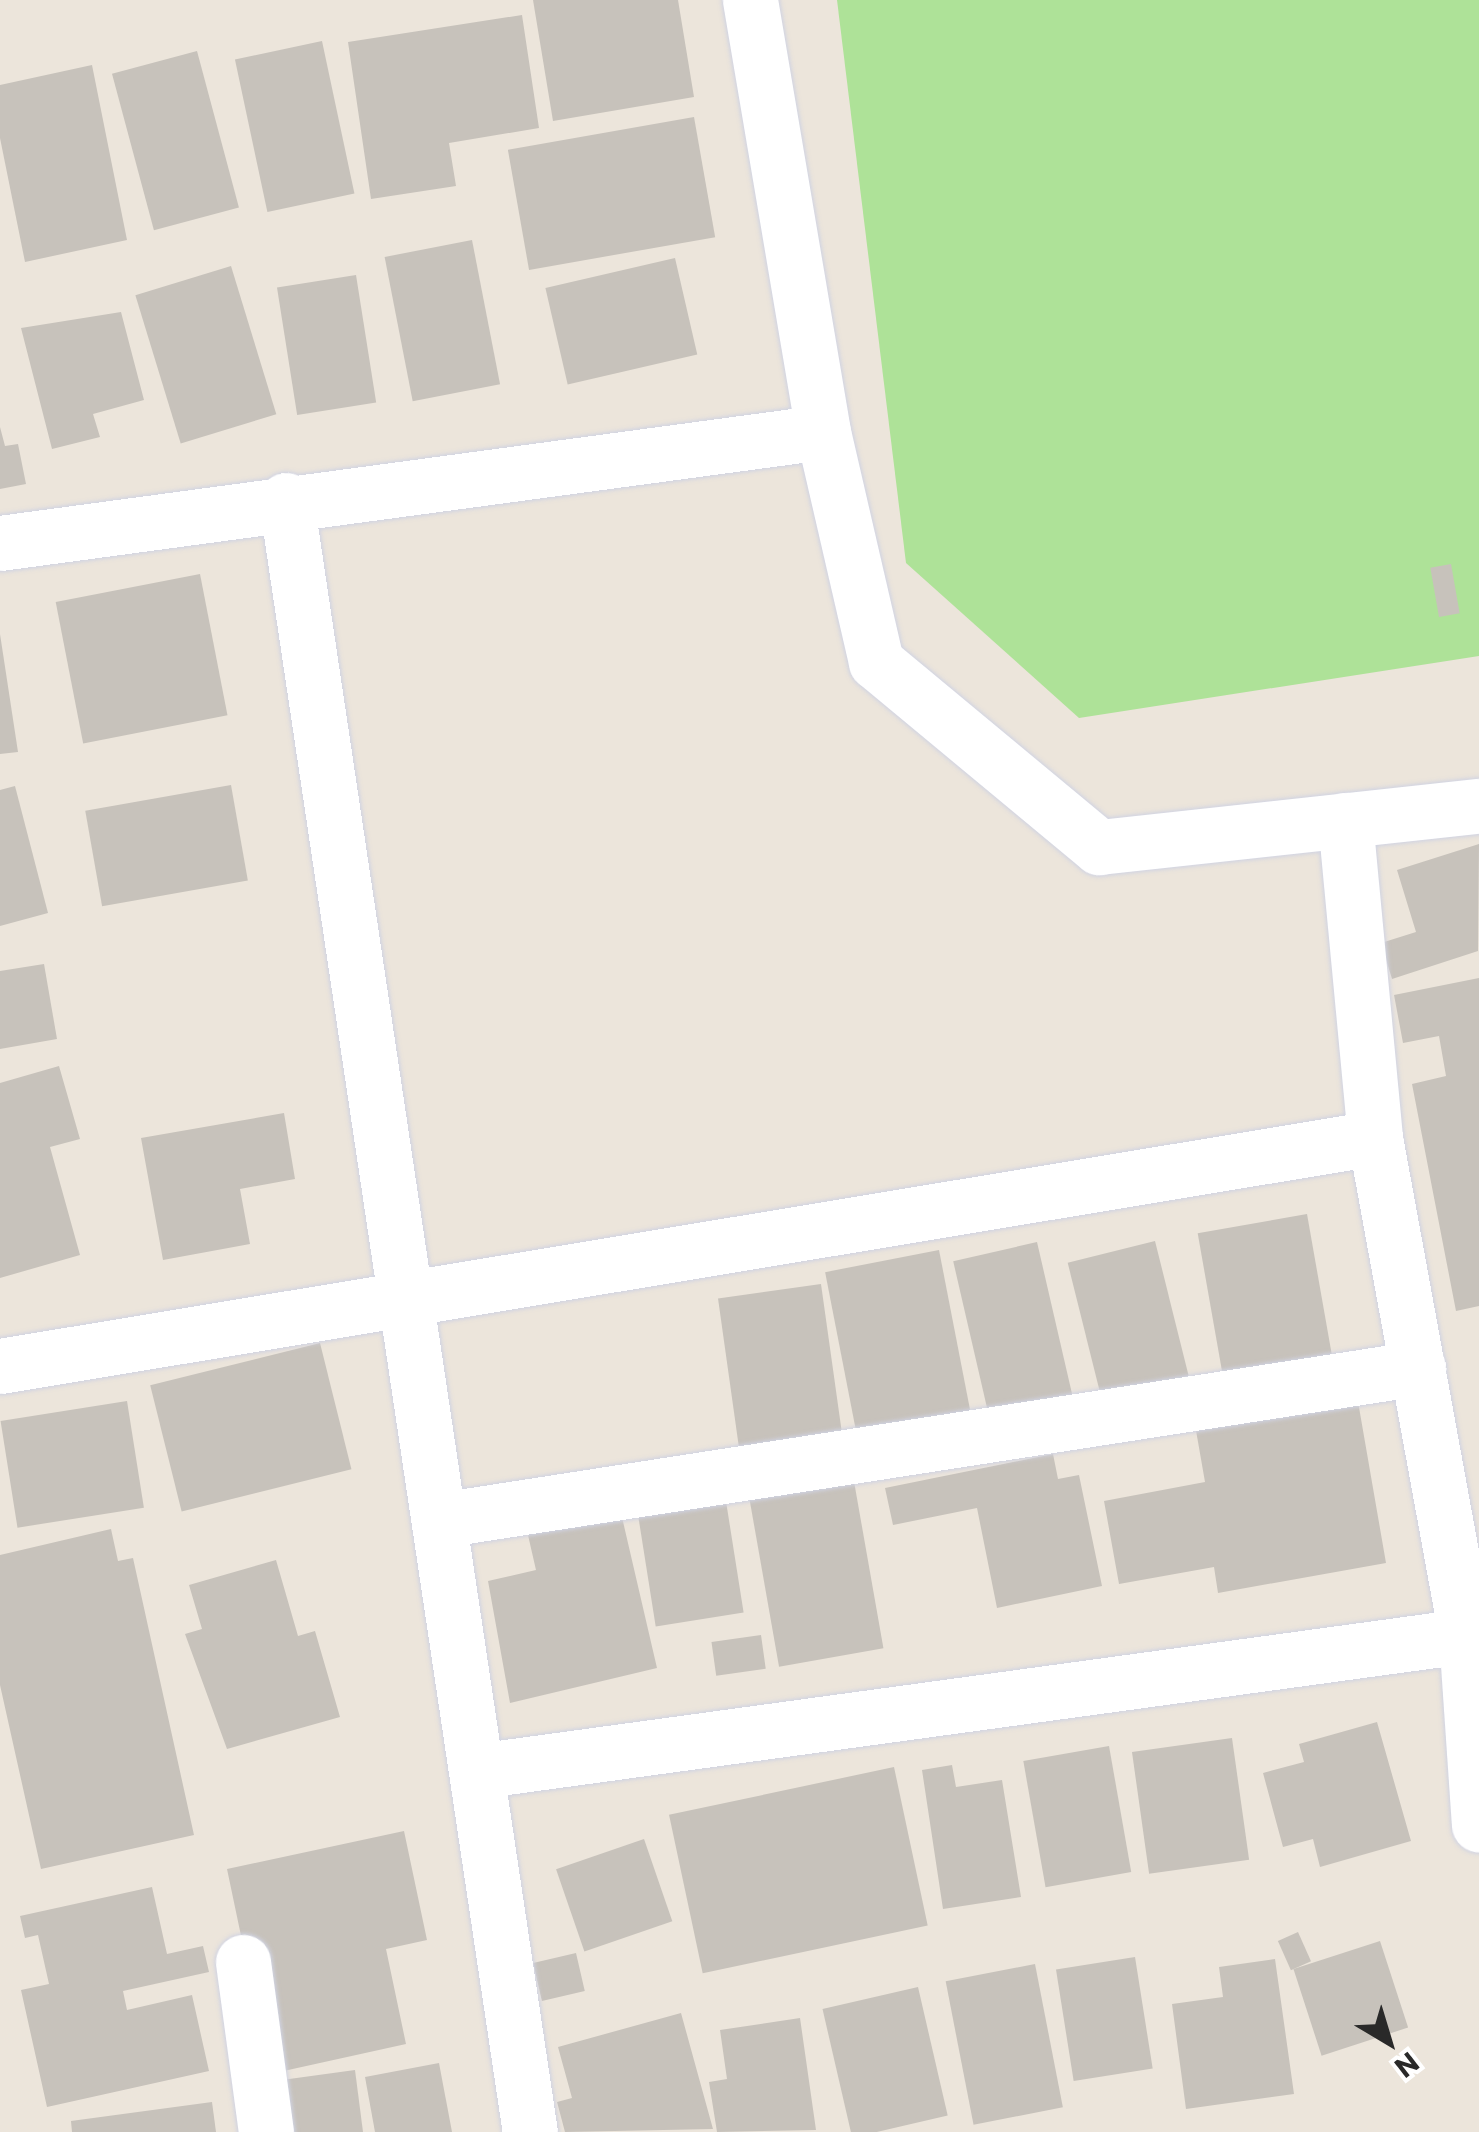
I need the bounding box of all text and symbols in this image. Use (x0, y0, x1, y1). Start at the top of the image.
north arrow (1339, 1992, 1439, 2092)
text: N (1389, 2046, 1426, 2086)

